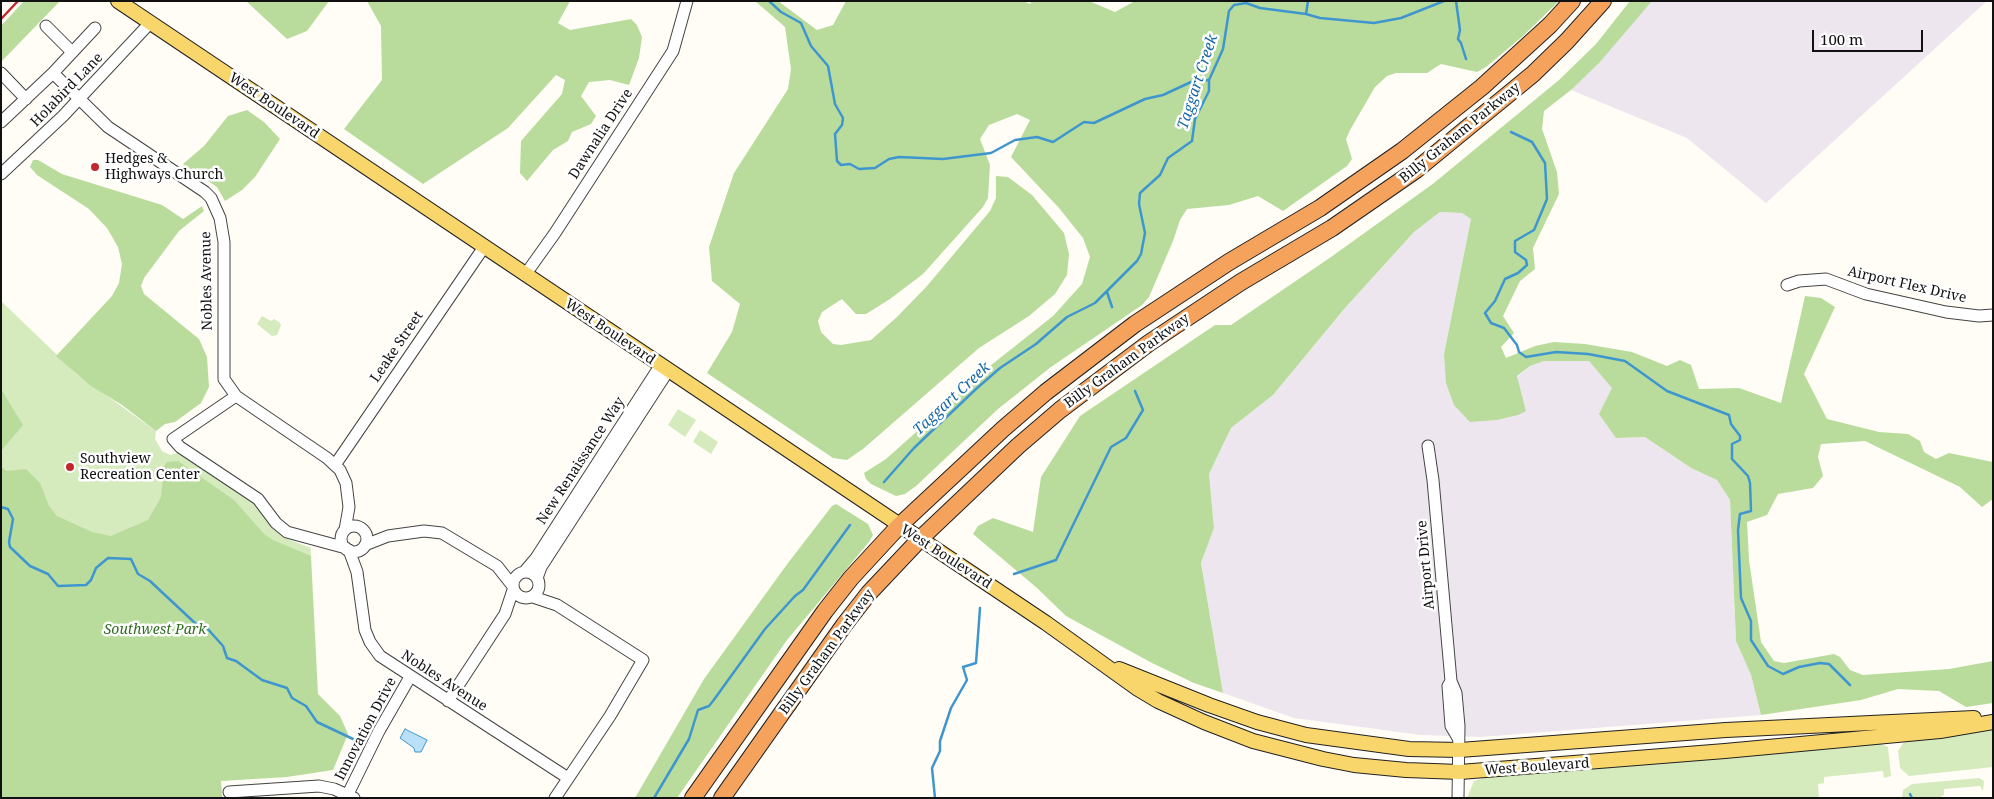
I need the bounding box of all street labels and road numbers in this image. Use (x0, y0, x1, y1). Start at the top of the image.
street label: Holabird Lane (27, 49, 107, 131)
street label: West Boulevard (226, 70, 322, 142)
street label: Billy Graham Parkway (1396, 79, 1524, 187)
street label: Dawnalia Drive (566, 86, 636, 182)
street label: Nobles Avenue (198, 231, 216, 331)
street label: Airport Flex Drive (1846, 263, 1968, 307)
street label: West Boulevard (562, 296, 658, 368)
street label: Leake Street (367, 308, 427, 386)
street label: Billy Graham Parkway (1061, 310, 1193, 412)
street label: New Renaissance Way (533, 394, 629, 528)
street label: Airport Drive (1414, 520, 1438, 610)
street label: West Boulevard (897, 521, 995, 593)
street label: Billy Graham Parkway (776, 586, 878, 718)
street label: Nobles Avenue (398, 647, 490, 715)
street label: Innovation Drive (332, 675, 400, 783)
street label: West Boulevard (1484, 755, 1590, 779)

